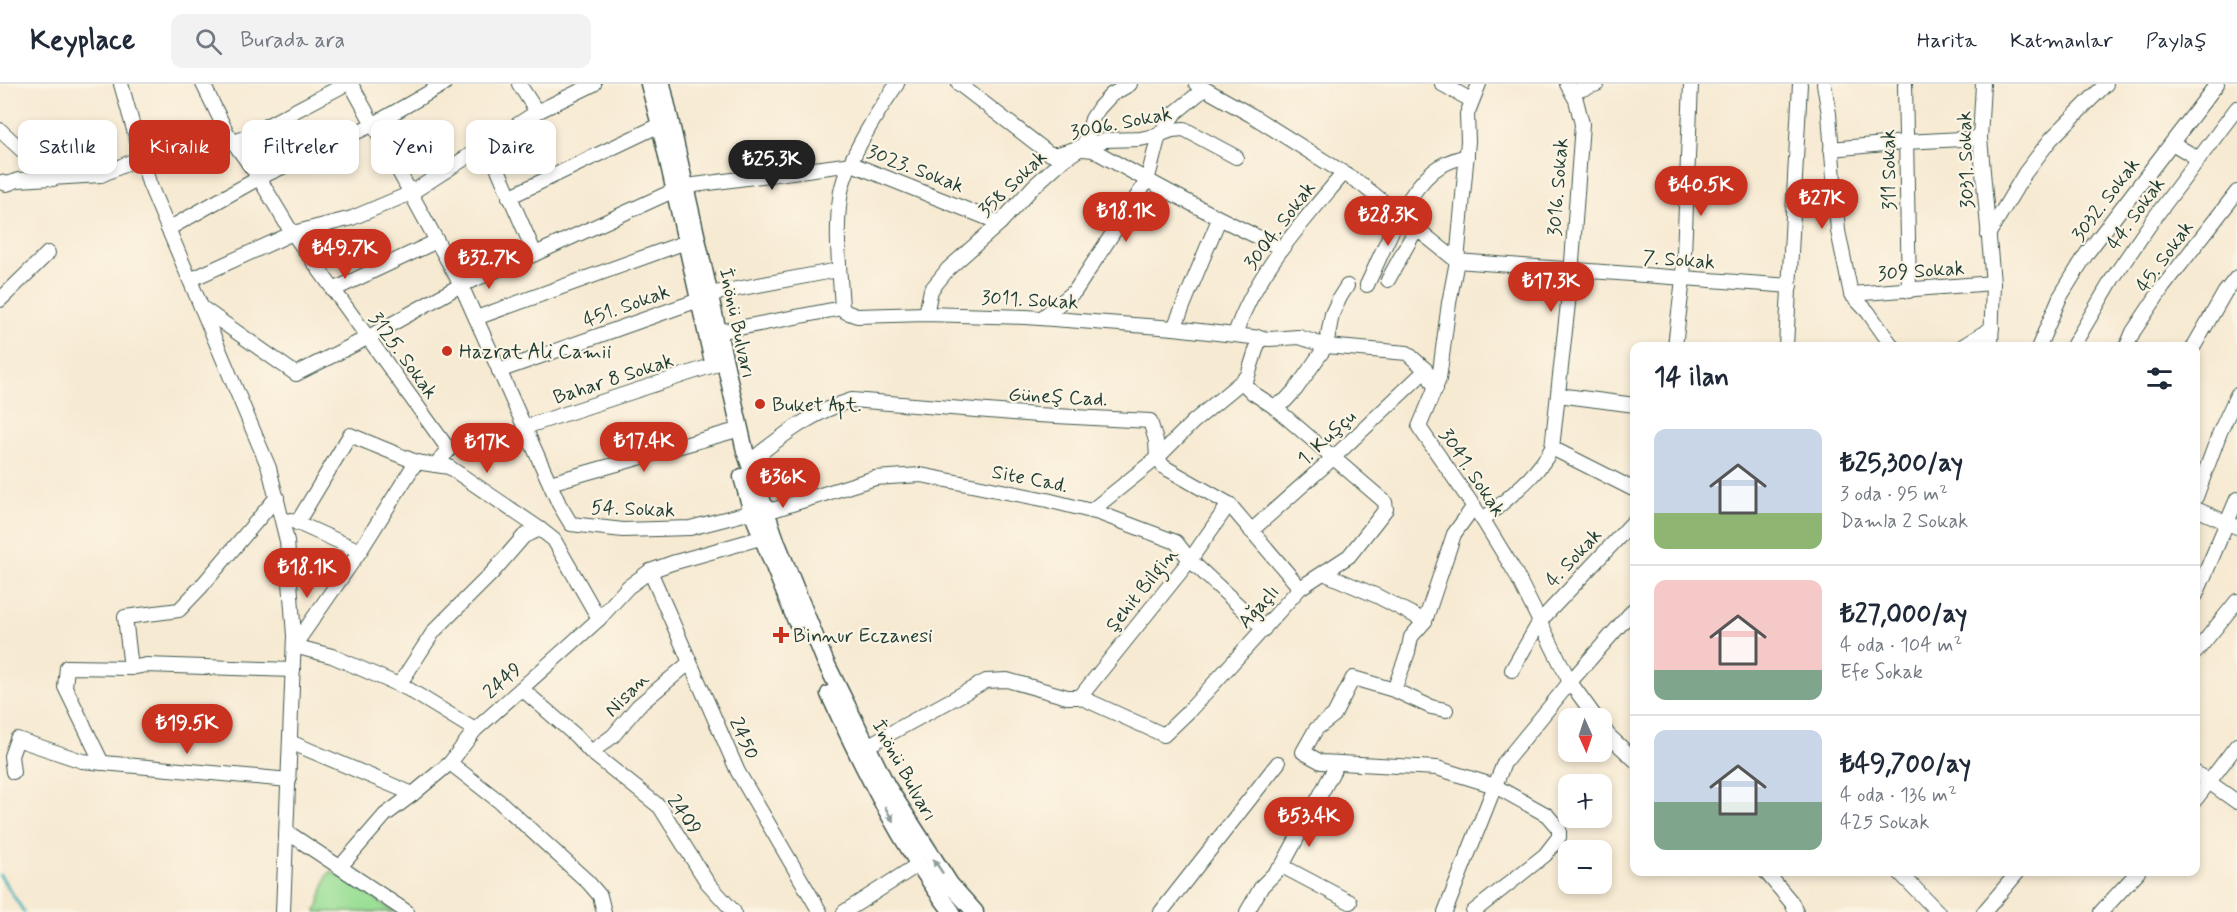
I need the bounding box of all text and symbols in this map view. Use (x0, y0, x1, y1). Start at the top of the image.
search box (171, 14, 591, 68)
text: Keyplace (30, 23, 135, 60)
icon: search (192, 25, 225, 58)
text: Burada ara (240, 27, 345, 55)
text: Harita (1917, 27, 1977, 55)
text: Katmanlar (2010, 27, 2113, 55)
text: Paylaş (2146, 27, 2207, 55)
street label: 3006. Sokak (1068, 100, 1174, 147)
street label: 3031. Sokak (1951, 111, 1982, 209)
chip: Satılık (18, 120, 117, 174)
chip: Kiralık (129, 120, 230, 174)
chip: Filtreler (242, 120, 359, 174)
chip: Yeni (371, 120, 454, 174)
chip: Daire (466, 120, 556, 174)
street label: 311 Sokak (1875, 129, 1904, 211)
street label: 3016. Sokak (1542, 137, 1575, 237)
street label: 3023. Sokak (863, 139, 968, 200)
pin: ₺25.3K (723, 140, 821, 191)
street label: 358 Sokak (973, 144, 1054, 224)
text: ₺25.3K (742, 146, 802, 173)
street label: 3032. Sokak (2066, 152, 2147, 247)
pin: ₺40.5K (1652, 166, 1750, 217)
text: ₺40.5K (1669, 172, 1733, 199)
street label: 44. Sokak (2101, 172, 2172, 256)
street label: 3004. Sokak (1238, 176, 1322, 276)
pin: ₺27K (1786, 179, 1858, 230)
text: ₺27K (1799, 185, 1845, 212)
pin: ₺18.1K (1077, 192, 1175, 243)
pin: ₺28.3K (1339, 196, 1437, 247)
text: ₺18.1K (1097, 198, 1155, 225)
text: ₺28.3K (1358, 202, 1418, 229)
street label: 45. Sokak (2130, 216, 2200, 298)
pin: ₺49.7K (296, 229, 394, 280)
text: ₺49.7K (312, 235, 378, 262)
pin: ₺32.7K (440, 239, 538, 290)
text: ₺32.7K (458, 245, 520, 272)
street label: 7. Sokak (1642, 245, 1716, 276)
street label: 309 Sokak (1877, 255, 1966, 288)
pin: ₺17.3K (1502, 262, 1600, 313)
street label: İnönü Bulvarı (712, 266, 761, 381)
text: ₺17.3K (1522, 268, 1580, 295)
street label: 451. Sokak (579, 278, 674, 335)
street label: 3011. Sokak (981, 284, 1079, 317)
street label: 3125. Sokak (362, 307, 444, 405)
place label: Hazrat Ali Camii (459, 339, 611, 366)
marker: Hazrat Ali Camii (440, 344, 454, 358)
street label: Bahar 8 Sokak (550, 347, 677, 412)
text: 14 ilan (1654, 361, 1729, 395)
icon: filters (2143, 362, 2176, 395)
street label: Güneş Cad. (1008, 381, 1108, 414)
place label: Buket Apt. (772, 392, 862, 420)
marker: Buket Apt. (753, 397, 767, 411)
street label: 1. Kuşçu (1292, 404, 1362, 472)
pin: ₺17.4K (595, 422, 693, 473)
pin: ₺17K (451, 423, 523, 474)
street label: 3041. Sokak (1432, 423, 1511, 522)
text: ₺17.4K (614, 428, 674, 455)
text: ₺17K (465, 429, 509, 456)
text: ₺25,300/ay (1840, 447, 1963, 481)
icon: home (1702, 453, 1774, 525)
pin: ₺36K (747, 458, 819, 509)
street label: Site Cad. (990, 459, 1070, 500)
text: ₺36K (760, 464, 806, 491)
text: 3 oda · 95 m² (1840, 481, 1948, 508)
street label: 54. Sokak (590, 495, 676, 524)
text: Damla 2 Sokak (1840, 508, 1968, 535)
street label: 4. Sokak (1540, 523, 1609, 593)
street label: Şehit Bilgin (1100, 542, 1186, 639)
pin: ₺18.1K (258, 548, 356, 599)
text: ₺18.1K (278, 554, 336, 581)
street label: Ağaçlı (1232, 579, 1286, 635)
text: ₺27,000/ay (1840, 598, 1967, 632)
icon: home (1702, 604, 1774, 676)
place label: Binnur Eczanesi (793, 623, 933, 650)
marker: Binnur Eczanesi (774, 628, 788, 642)
text: 4 oda · 104 m² (1840, 632, 1962, 659)
street label: 2449 (478, 656, 528, 706)
text: Efe Sokak (1840, 659, 1923, 686)
street label: Nisan (599, 666, 655, 724)
pin: ₺19.5K (138, 704, 236, 755)
north arrow (1558, 708, 1612, 762)
map controls (1558, 708, 1612, 894)
text: ₺19.5K (156, 710, 218, 737)
street label: 2450 (722, 713, 765, 764)
street label: İnönü Bulvarı (865, 715, 943, 826)
text: ₺49,700/ay (1840, 748, 1971, 782)
icon: home (1702, 754, 1774, 826)
button: + (1558, 774, 1612, 828)
text: 4 oda · 136 m² (1840, 782, 1957, 809)
street label: 2409 (660, 789, 708, 841)
pin: ₺53.4K (1260, 797, 1358, 848)
text: ₺53.4K (1278, 803, 1340, 830)
one-way arrow (883, 806, 894, 822)
text: 425 Sokak (1840, 809, 1929, 836)
button: − (1558, 840, 1612, 894)
one-way arrow (932, 859, 944, 875)

